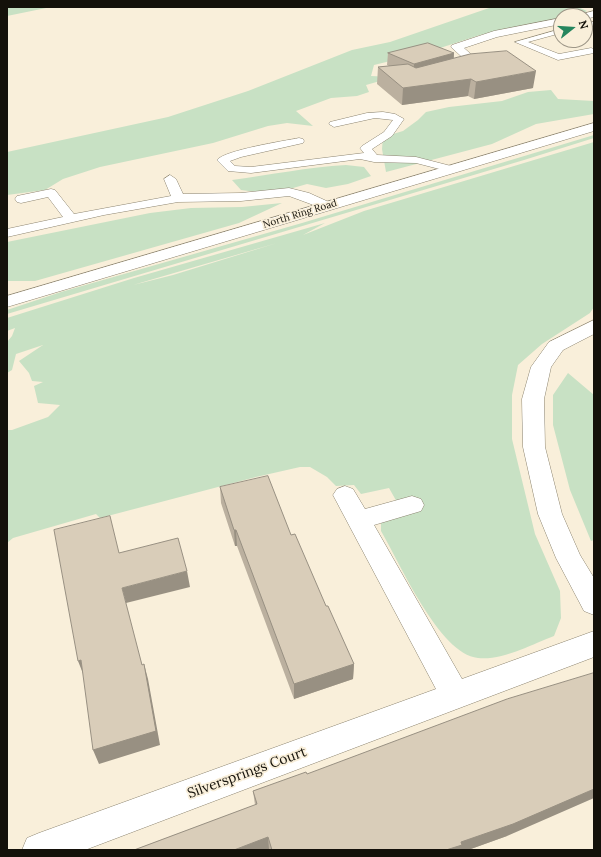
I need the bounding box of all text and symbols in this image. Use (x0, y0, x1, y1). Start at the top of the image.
north arrow (553, 8, 593, 48)
text: N (576, 19, 591, 31)
street label: North Ring Road (262, 197, 338, 231)
street label: Silversprings Court (185, 744, 309, 802)

